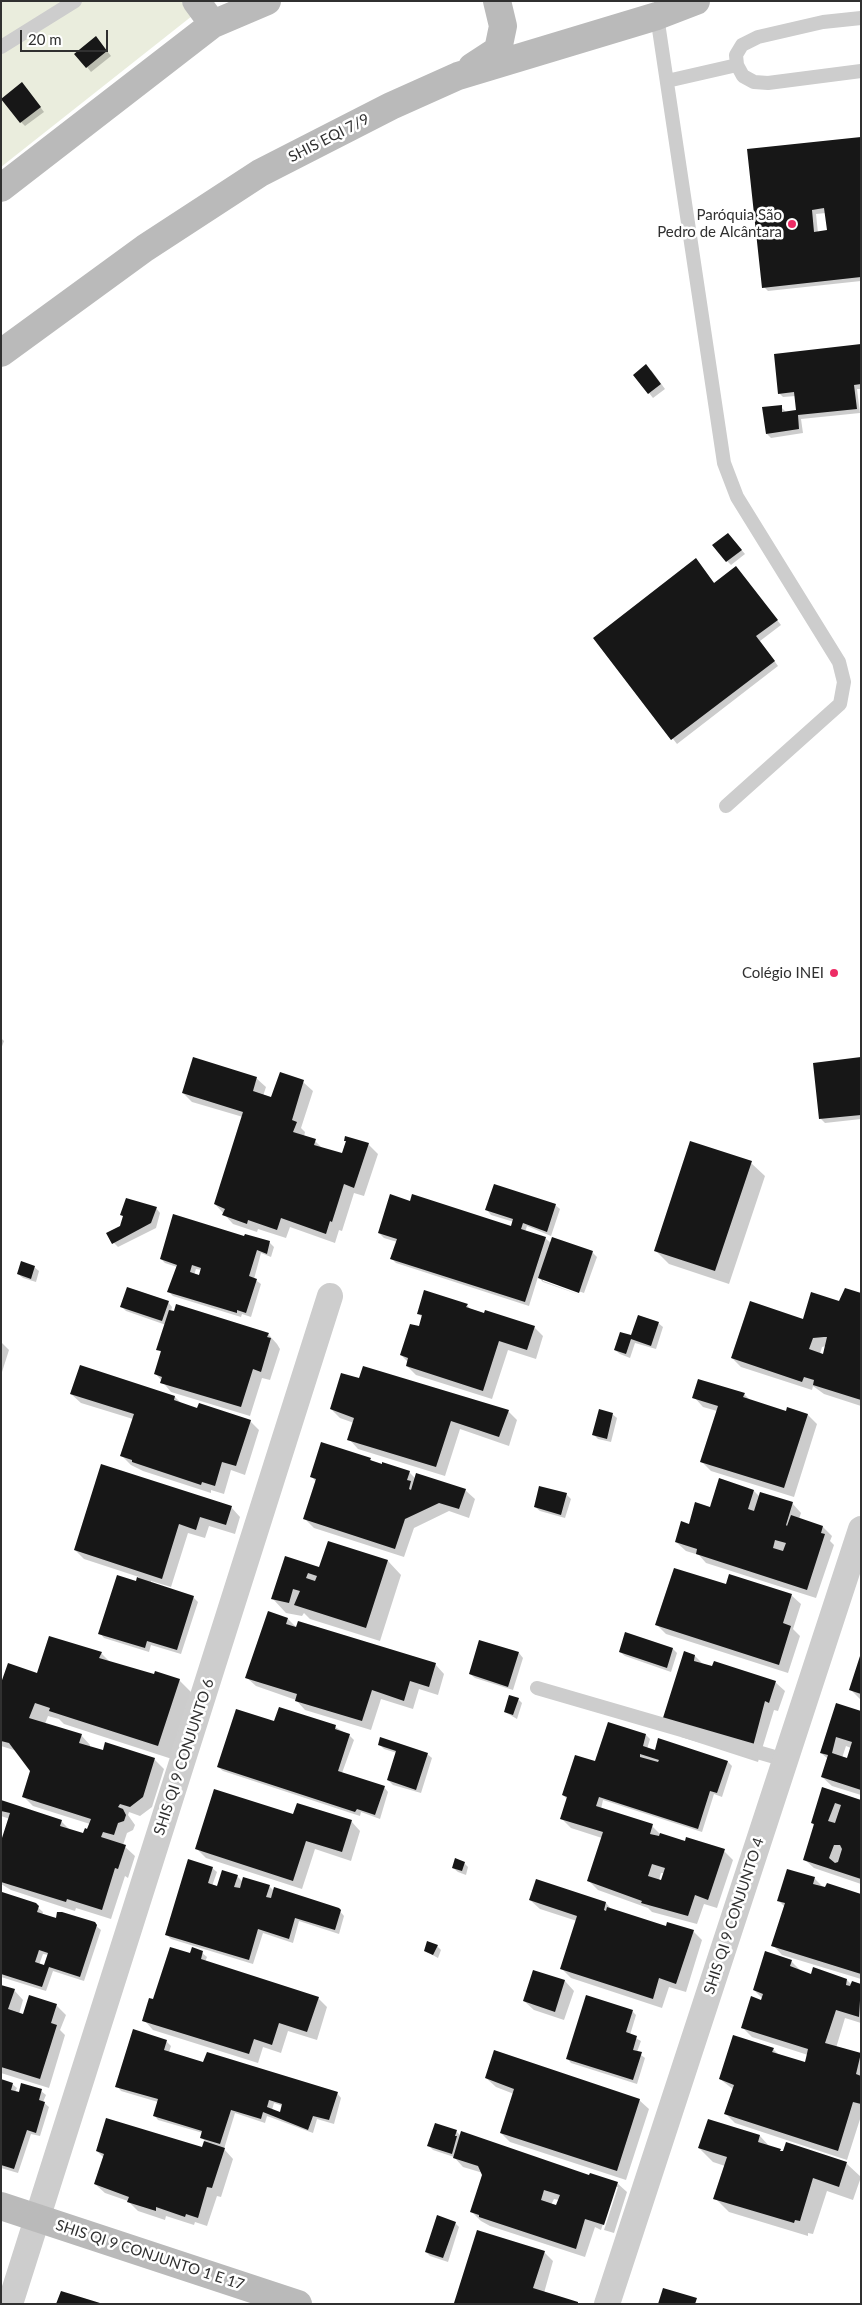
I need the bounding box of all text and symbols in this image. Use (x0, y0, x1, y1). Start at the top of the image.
scale bar (22, 20, 110, 52)
text: 20 m (28, 30, 62, 48)
street label: SHIS EQI 7/9 (286, 110, 372, 166)
place label: Paróquia São Pedro de Alcântara (657, 206, 782, 241)
marker: Paróquia São Pedro de Alcântara (786, 218, 798, 230)
place label: Colégio INEI (742, 964, 824, 982)
marker: Colégio INEI (828, 967, 840, 979)
street label: SHIS QI 9 CONJUNTO 6 (150, 1677, 218, 1837)
street label: SHIS QI 9 CONJUNTO 4 (700, 1836, 768, 1996)
street label: SHIS QI 9 CONJUNTO 1 E 17 (53, 2216, 247, 2294)

